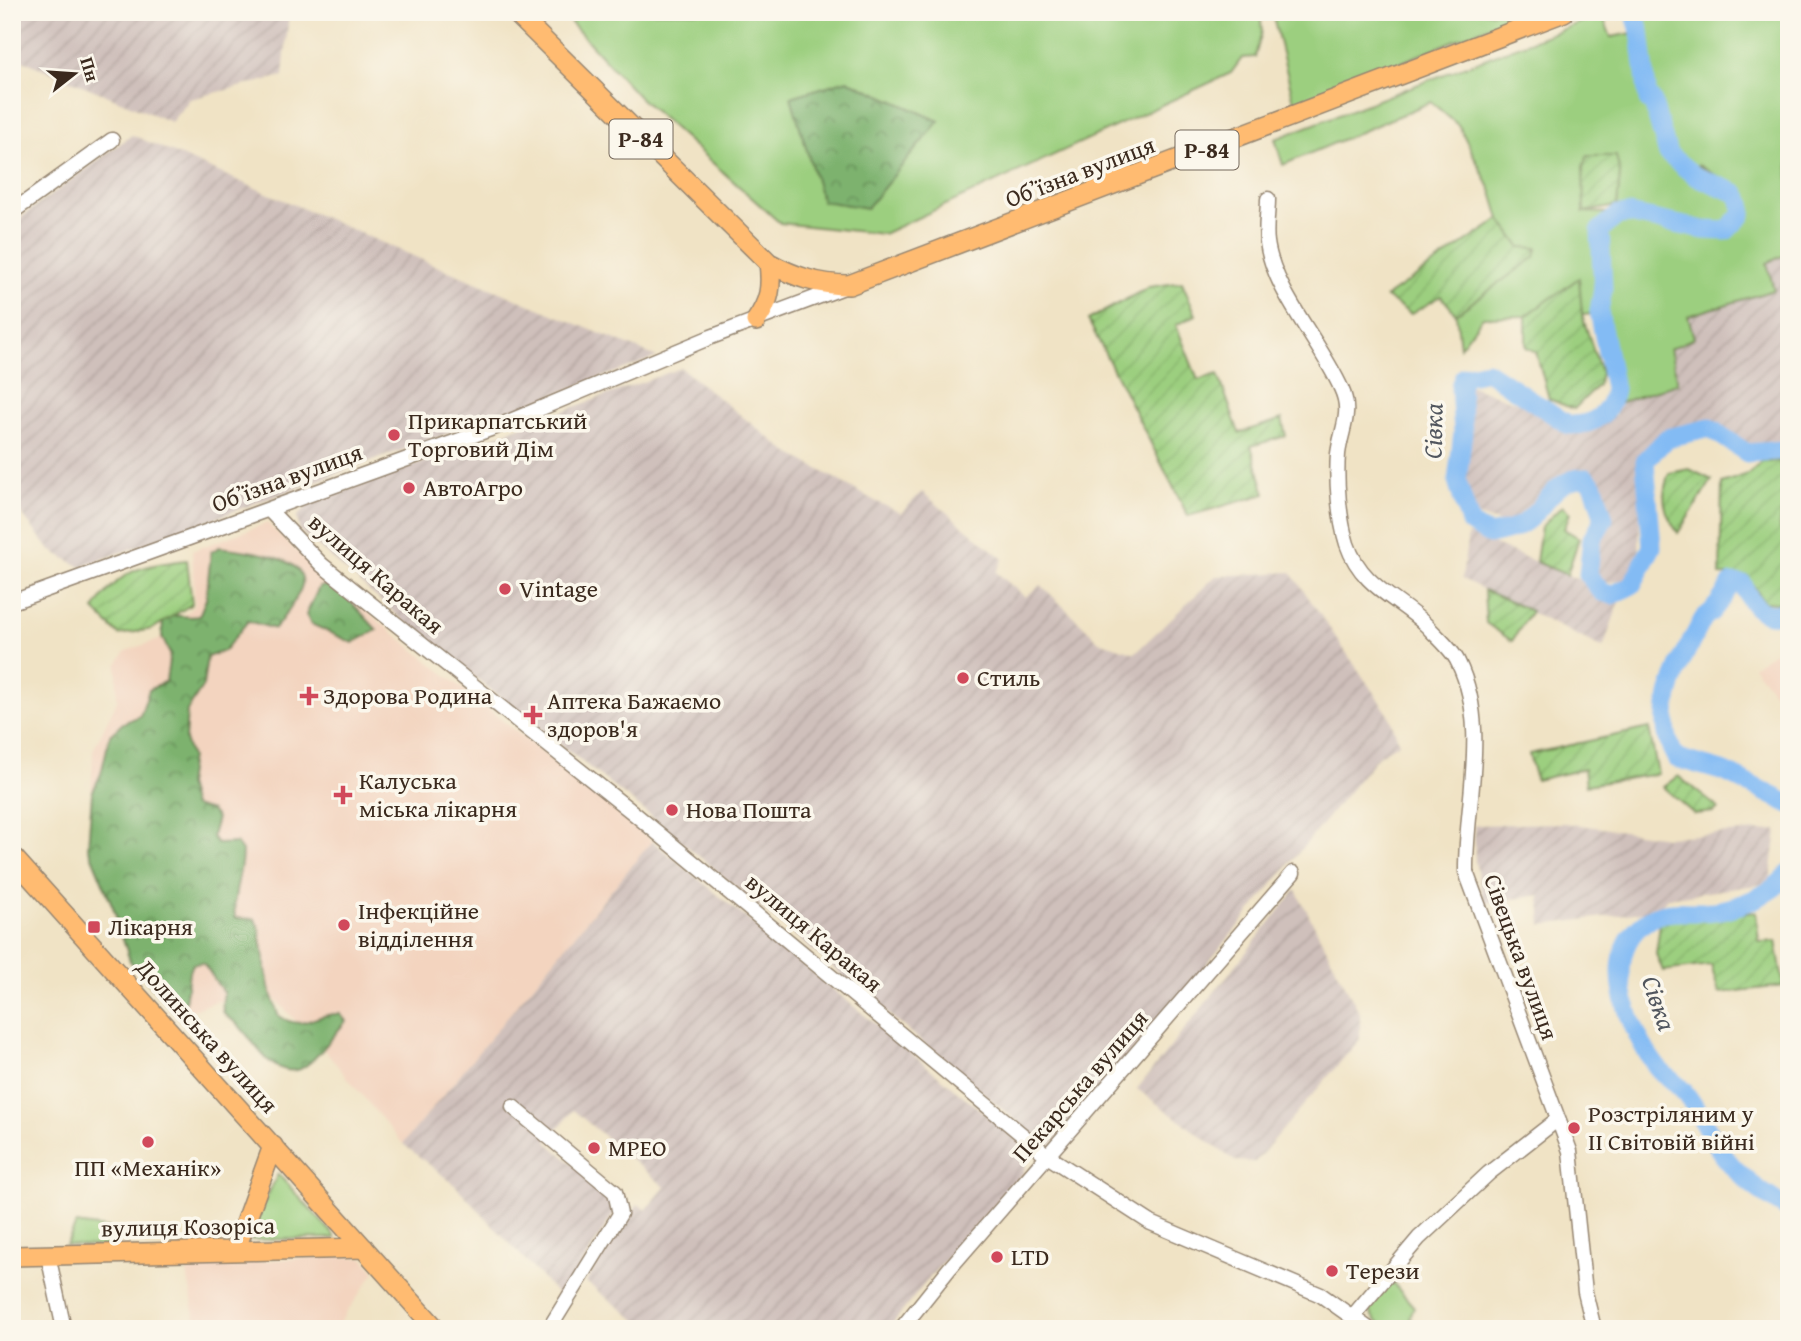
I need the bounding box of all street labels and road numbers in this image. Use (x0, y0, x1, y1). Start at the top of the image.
road number: Р-84 (610, 120, 672, 158)
street label: Обʼїзна вулиця (1000, 127, 1160, 216)
road number: Р-84 (1176, 130, 1238, 169)
street label: Обʼїзна вулиця (207, 434, 367, 521)
street label: вулиця Каракая (301, 505, 452, 642)
street label: вулиця Каракая (738, 865, 890, 1000)
street label: Сівецька вулиця (1475, 869, 1568, 1045)
street label: Долинська вулиця (128, 950, 286, 1121)
street label: Пекарська вулиця (1003, 1002, 1156, 1170)
street label: вулиця Козоріса (101, 1207, 276, 1246)

